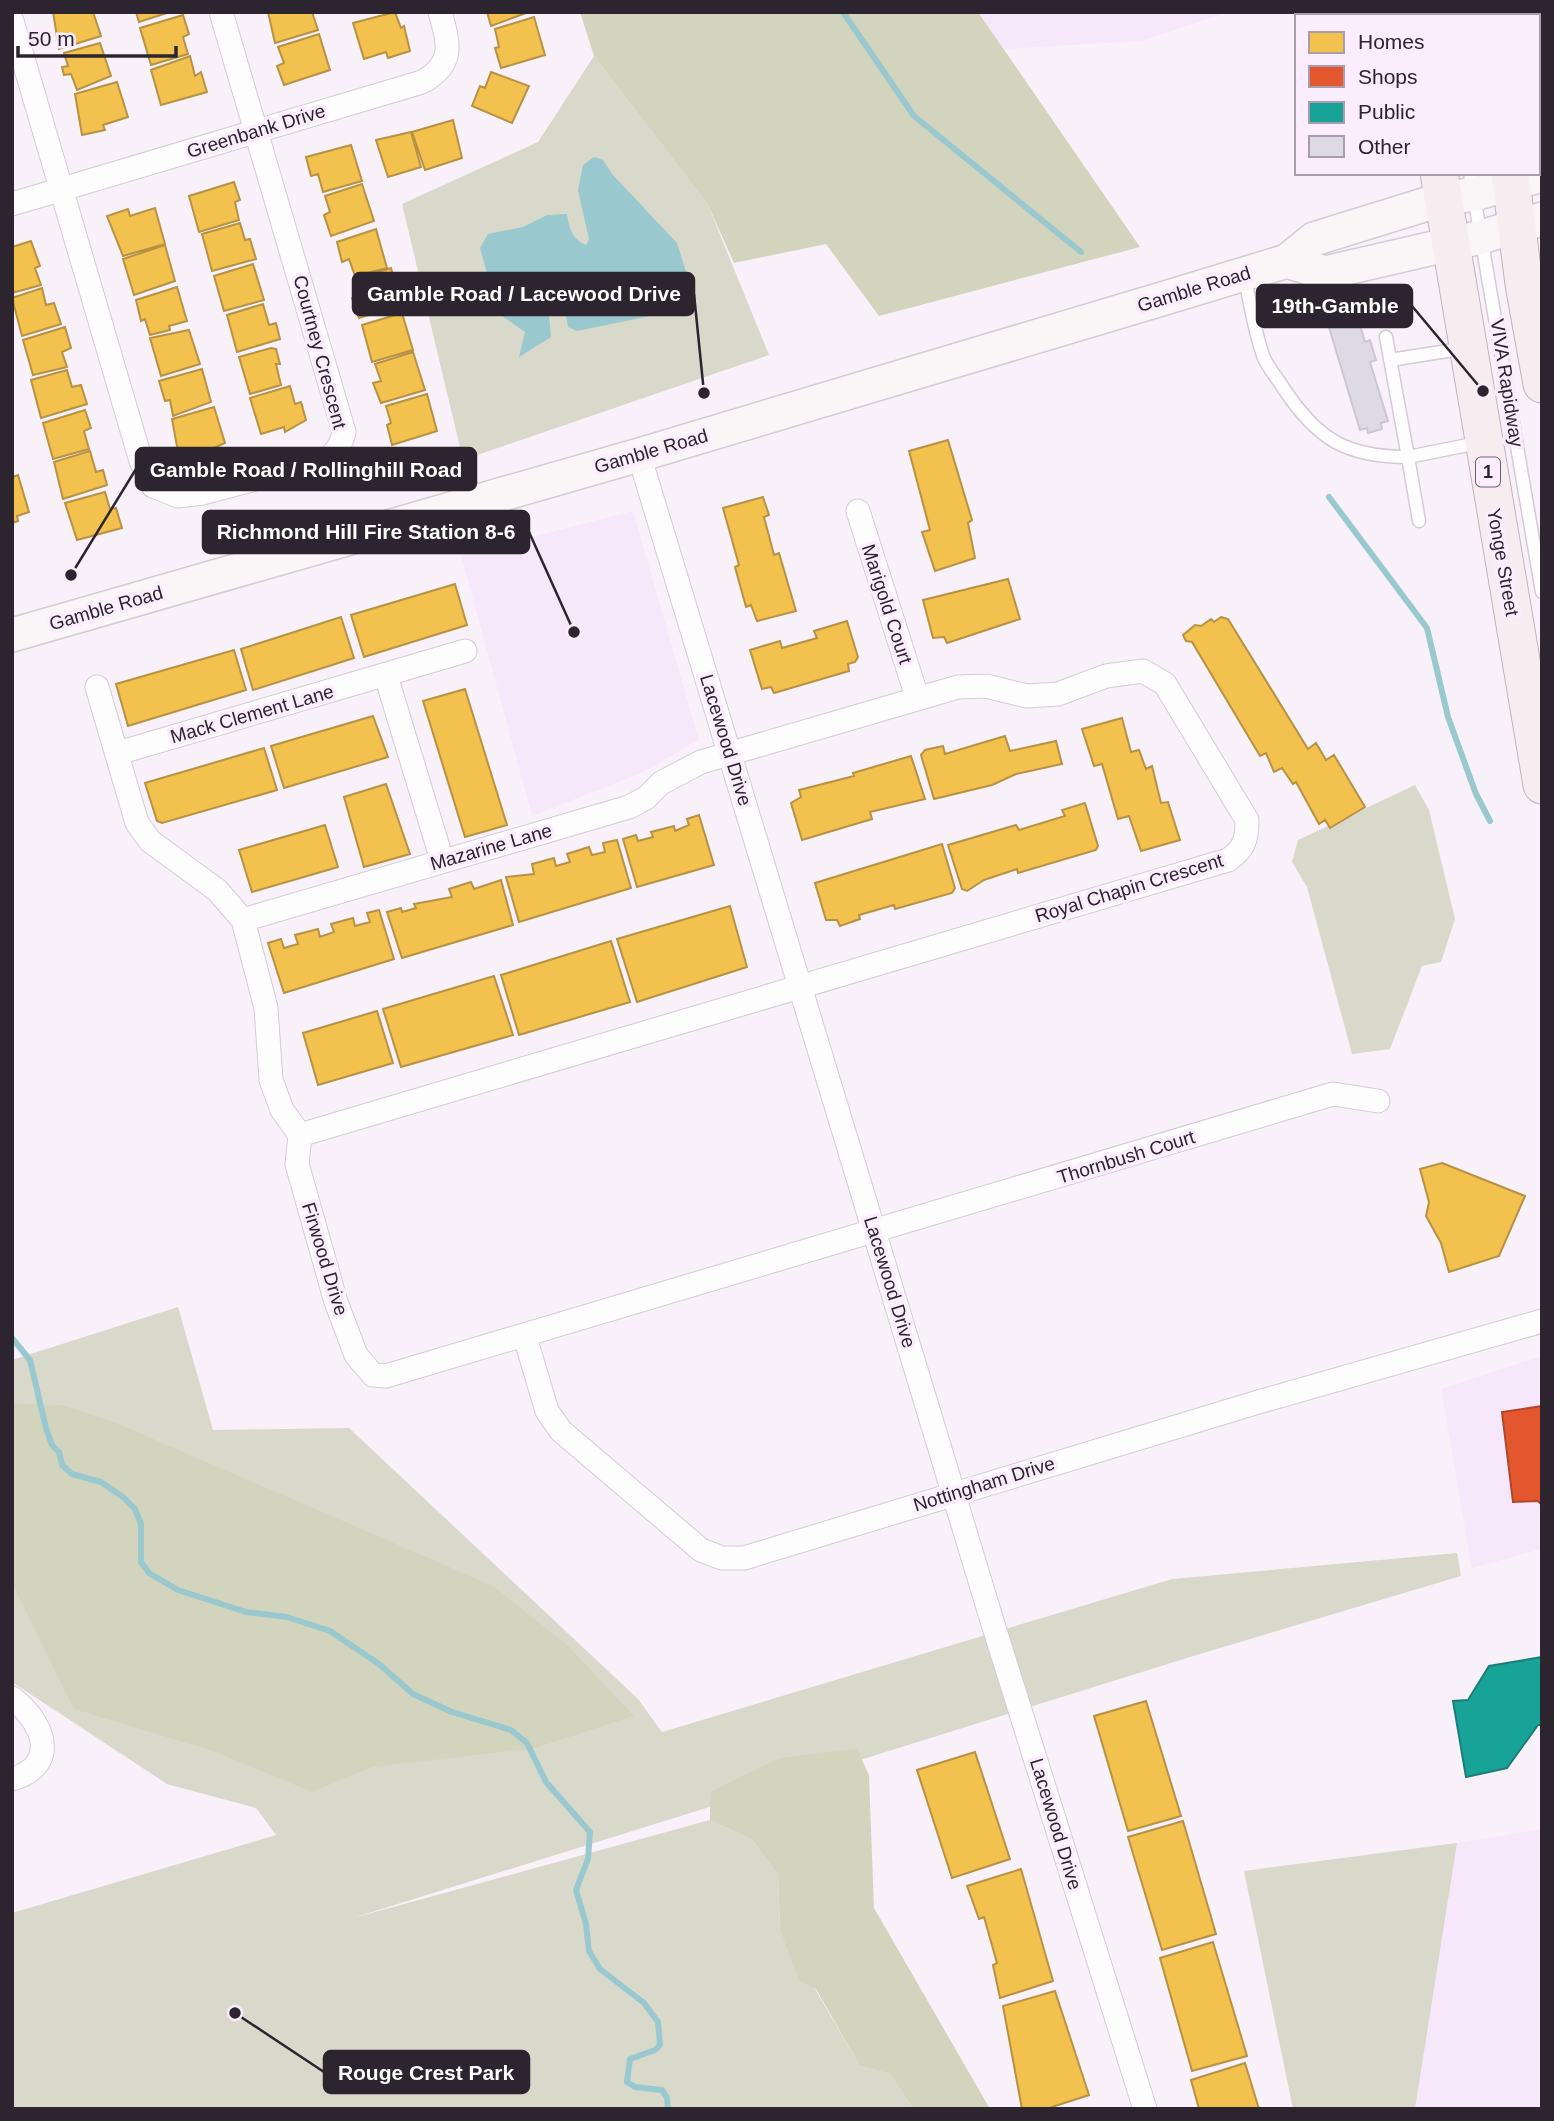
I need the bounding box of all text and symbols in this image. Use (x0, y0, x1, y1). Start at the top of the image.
scale bar (18, 14, 175, 58)
legend (1295, 14, 1540, 175)
text: 50 m (28, 27, 75, 50)
text: Homes (1358, 30, 1425, 53)
text: Shops (1358, 65, 1418, 88)
street label: Greenbank Drive (184, 100, 328, 162)
text: Public (1358, 100, 1415, 123)
text: Other (1358, 135, 1411, 158)
street label: Gamble Road (1135, 262, 1253, 316)
street label: Courtney Crescent (289, 273, 351, 432)
callout: Gamble Road / Lacewood Drive (353, 273, 694, 315)
text: Gamble Road / Lacewood Drive (367, 282, 681, 305)
callout: 19th-Gamble (1257, 285, 1412, 327)
text: 19th-Gamble (1271, 294, 1399, 317)
street label: VIVA Rapidway (1486, 317, 1528, 449)
street label: Gamble Road (592, 425, 710, 477)
callout: Gamble Road / Rollinghill Road (136, 448, 476, 490)
text: Gamble Road / Rollinghill Road (150, 458, 462, 481)
road number: 1 (1476, 458, 1500, 486)
street label: Yonge Street (1483, 506, 1523, 618)
callout: Richmond Hill Fire Station 8-6 (203, 511, 529, 553)
text: Richmond Hill Fire Station 8-6 (217, 520, 515, 543)
street label: Marigold Court (858, 542, 916, 667)
street label: Gamble Road (47, 582, 165, 634)
street label: Lacewood Drive (696, 672, 756, 808)
street label: Mack Clement Lane (168, 681, 336, 747)
street label: Mazarine Lane (428, 820, 554, 874)
street label: Royal Chapin Crescent (1033, 849, 1226, 927)
street label: Thornbush Court (1055, 1126, 1198, 1188)
street label: Firwood Drive (298, 1200, 352, 1318)
street label: Lacewood Drive (860, 1214, 920, 1350)
street label: Nottingham Drive (911, 1453, 1057, 1515)
street label: Lacewood Drive (1026, 1756, 1086, 1892)
callout: Rouge Crest Park (324, 2051, 529, 2093)
text: Rouge Crest Park (338, 2061, 514, 2084)

